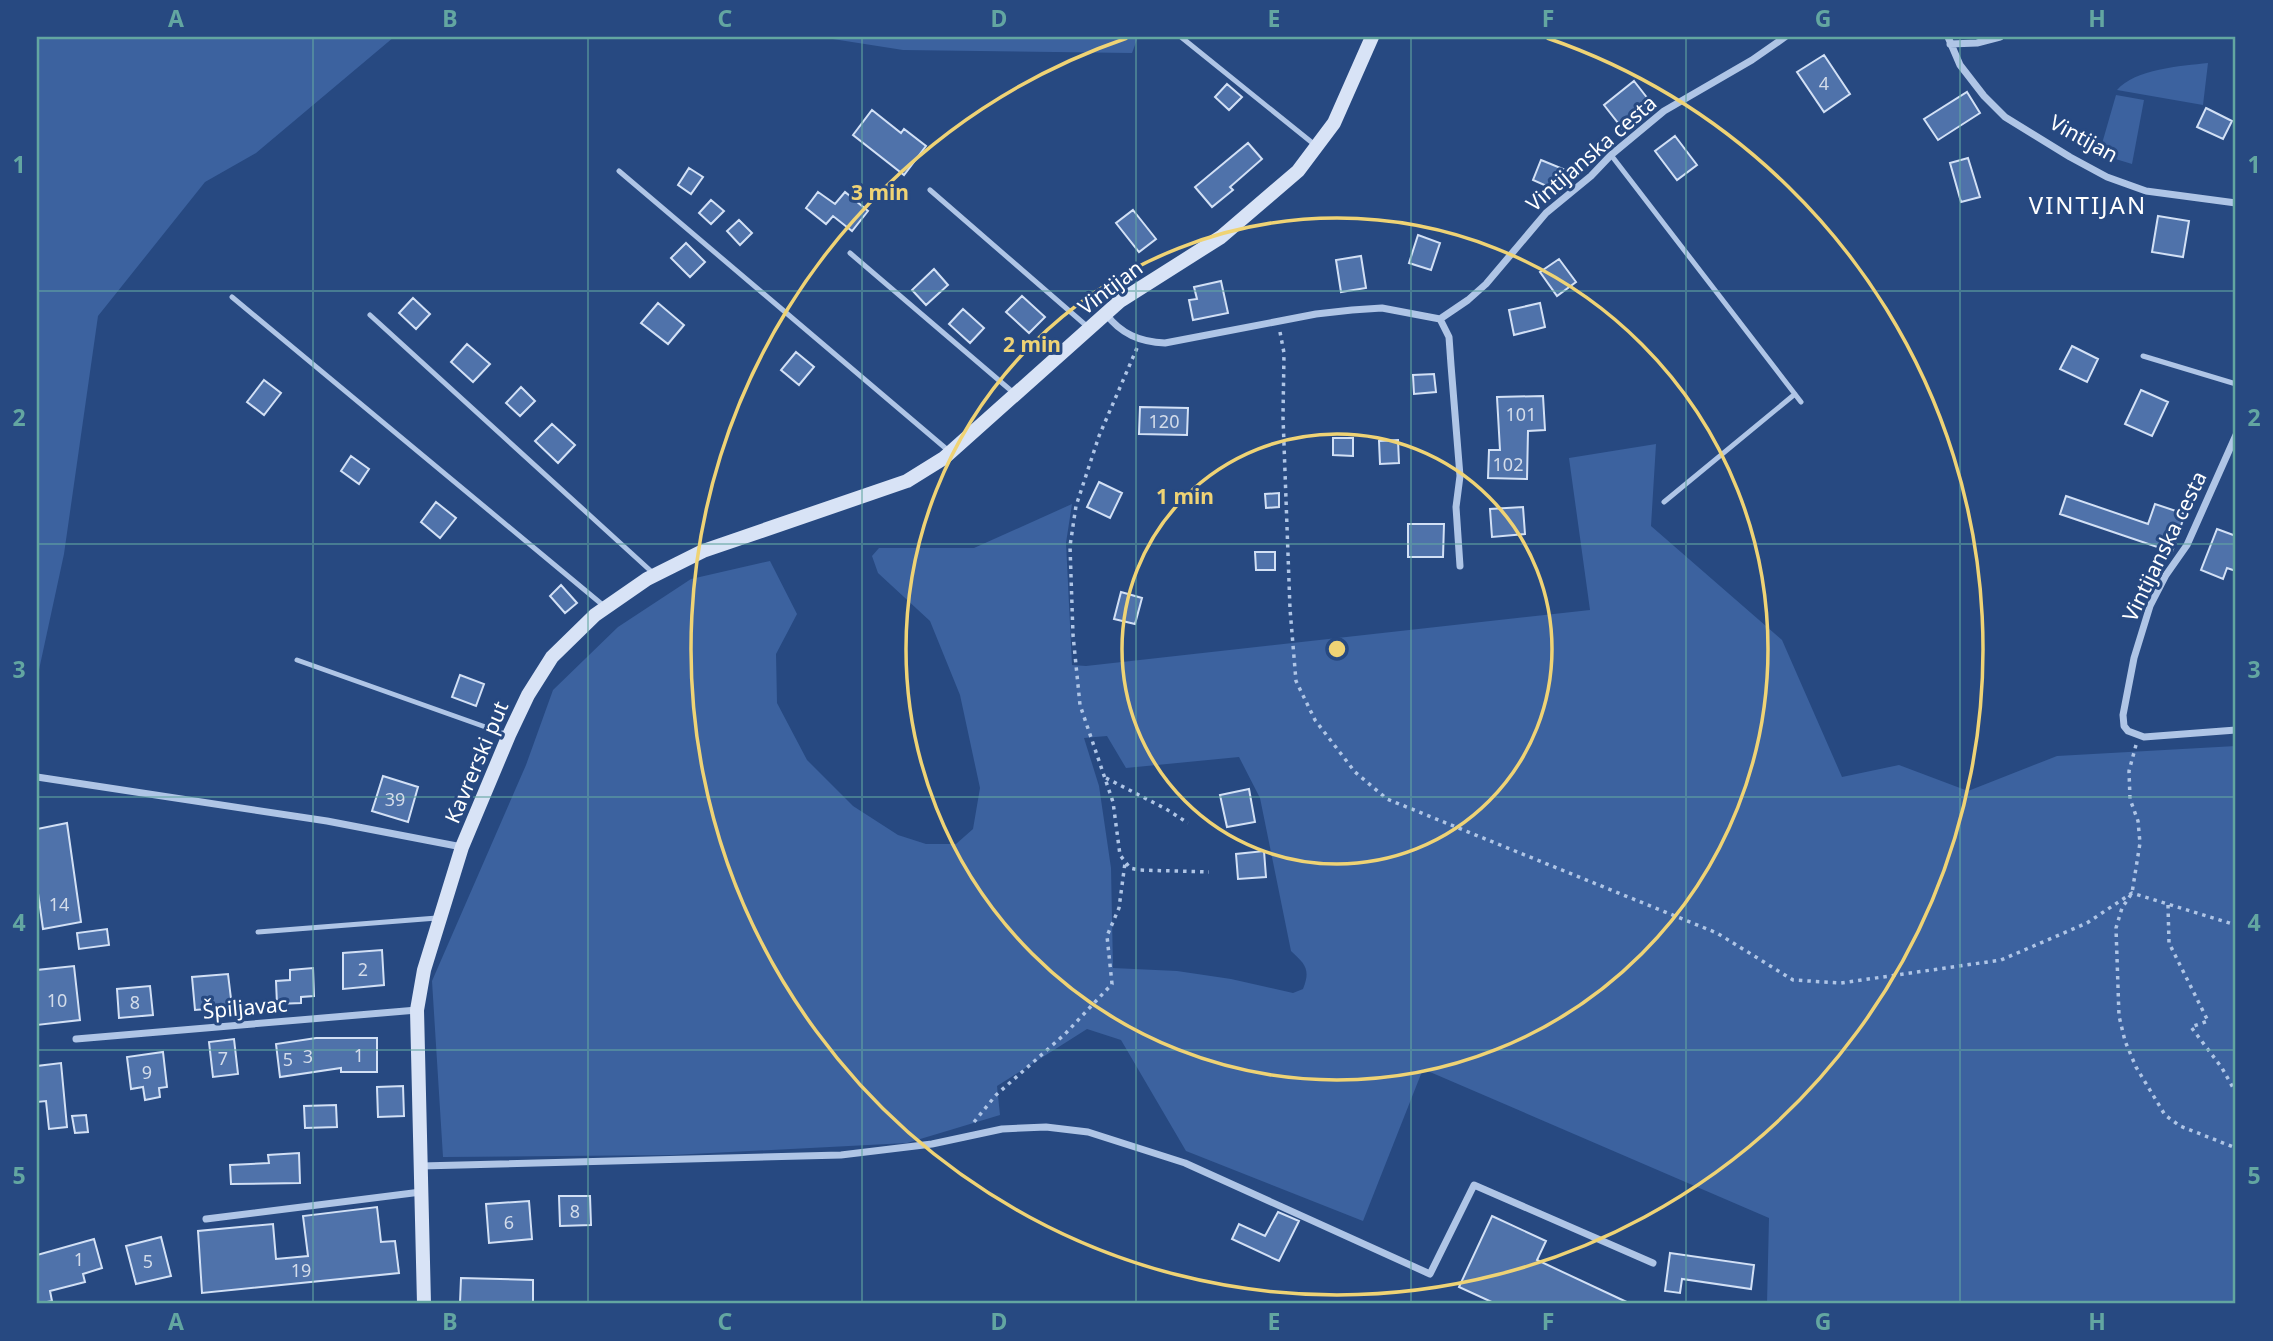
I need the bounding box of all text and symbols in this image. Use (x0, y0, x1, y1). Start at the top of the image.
text: A (168, 2, 184, 34)
text: B (442, 2, 458, 34)
text: C (718, 2, 733, 34)
text: D (991, 2, 1007, 34)
text: E (1268, 2, 1280, 34)
text: F (1542, 2, 1554, 34)
text: G (1815, 2, 1831, 34)
text: H (2088, 2, 2106, 34)
house number: 4 (1819, 71, 1829, 95)
street label: Vintijanska cesta (1520, 89, 1662, 217)
street label: Vintijan (2045, 108, 2123, 168)
text: 1 (12, 148, 26, 180)
text: 1 (2247, 148, 2261, 180)
text: 3 min (851, 178, 909, 206)
district label: VINTIJAN (2029, 188, 2147, 221)
street label: Vintijan (1072, 254, 1148, 320)
text: 2 min (1003, 330, 1061, 358)
text: 2 (12, 401, 26, 433)
text: 2 (2247, 401, 2261, 433)
house number: 101 (1506, 402, 1536, 426)
house number: 120 (1149, 409, 1179, 433)
house number: 102 (1493, 452, 1523, 476)
street label: Vintijanska cesta (2115, 466, 2213, 626)
text: 1 min (1156, 482, 1214, 510)
centre of rings (1325, 637, 1349, 661)
text: 3 (12, 653, 26, 685)
text: 3 (2247, 653, 2261, 685)
street label: Kavrerski put (438, 696, 514, 827)
house number: 39 (385, 787, 405, 811)
house number: 14 (49, 892, 69, 916)
text: 4 (12, 906, 26, 938)
text: 4 (2247, 906, 2261, 938)
house number: 2 (358, 957, 368, 981)
house number: 10 (47, 988, 67, 1012)
street label: Špiljavac (201, 989, 289, 1025)
house number: 8 (130, 990, 140, 1014)
house number: 1 (354, 1043, 364, 1067)
house number: 3 (303, 1044, 313, 1068)
house number: 7 (218, 1046, 228, 1070)
house number: 5 (283, 1047, 293, 1071)
house number: 9 (142, 1060, 152, 1084)
text: 5 (12, 1159, 26, 1191)
text: 5 (2247, 1159, 2261, 1191)
house number: 8 (570, 1199, 580, 1223)
house number: 6 (504, 1210, 514, 1234)
house number: 1 (74, 1247, 84, 1271)
house number: 5 (143, 1249, 153, 1273)
house number: 19 (291, 1258, 311, 1282)
text: A (168, 1305, 184, 1337)
text: B (442, 1305, 458, 1337)
text: C (718, 1305, 733, 1337)
text: D (991, 1305, 1007, 1337)
text: E (1268, 1305, 1280, 1337)
text: F (1542, 1305, 1554, 1337)
text: G (1815, 1305, 1831, 1337)
text: H (2088, 1305, 2106, 1337)

